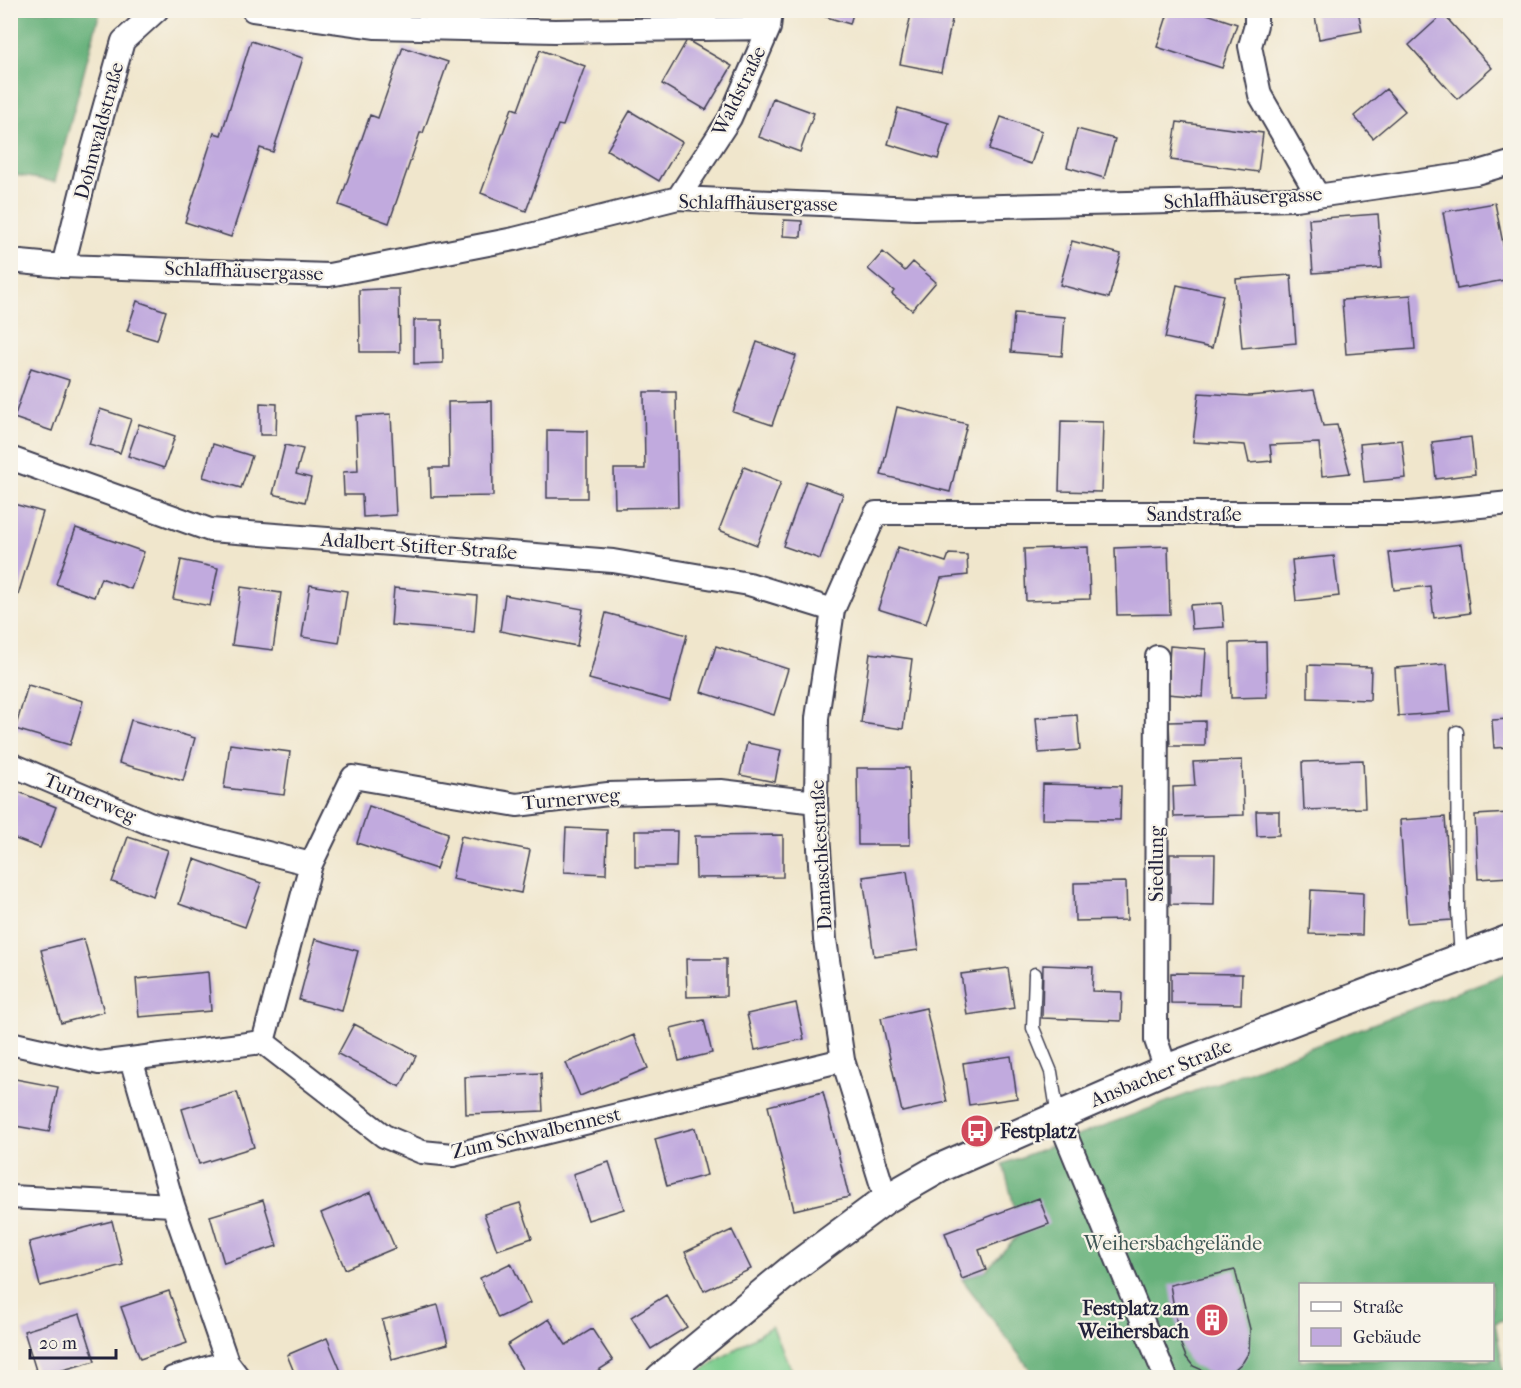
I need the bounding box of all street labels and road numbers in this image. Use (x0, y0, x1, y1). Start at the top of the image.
street label: Waldstraße (707, 42, 771, 141)
street label: Dohnwaldstraße (70, 60, 128, 202)
street label: Schlaffhäusergasse (1163, 182, 1323, 214)
street label: Schlaffhäusergasse (678, 190, 838, 216)
street label: Schlaffhäusergasse (164, 257, 324, 285)
street label: Sandstraße (1146, 503, 1242, 526)
street label: Adalbert-Stifter-Straße (319, 528, 518, 564)
street label: Turnerweg (40, 768, 140, 828)
street label: Damaschkestraße (806, 779, 836, 931)
street label: Turnerweg (521, 783, 621, 815)
street label: Siedlung (1145, 826, 1168, 902)
street label: Ansbacher Straße (1086, 1034, 1235, 1112)
street label: Zum Schwalbennest (449, 1102, 623, 1164)

